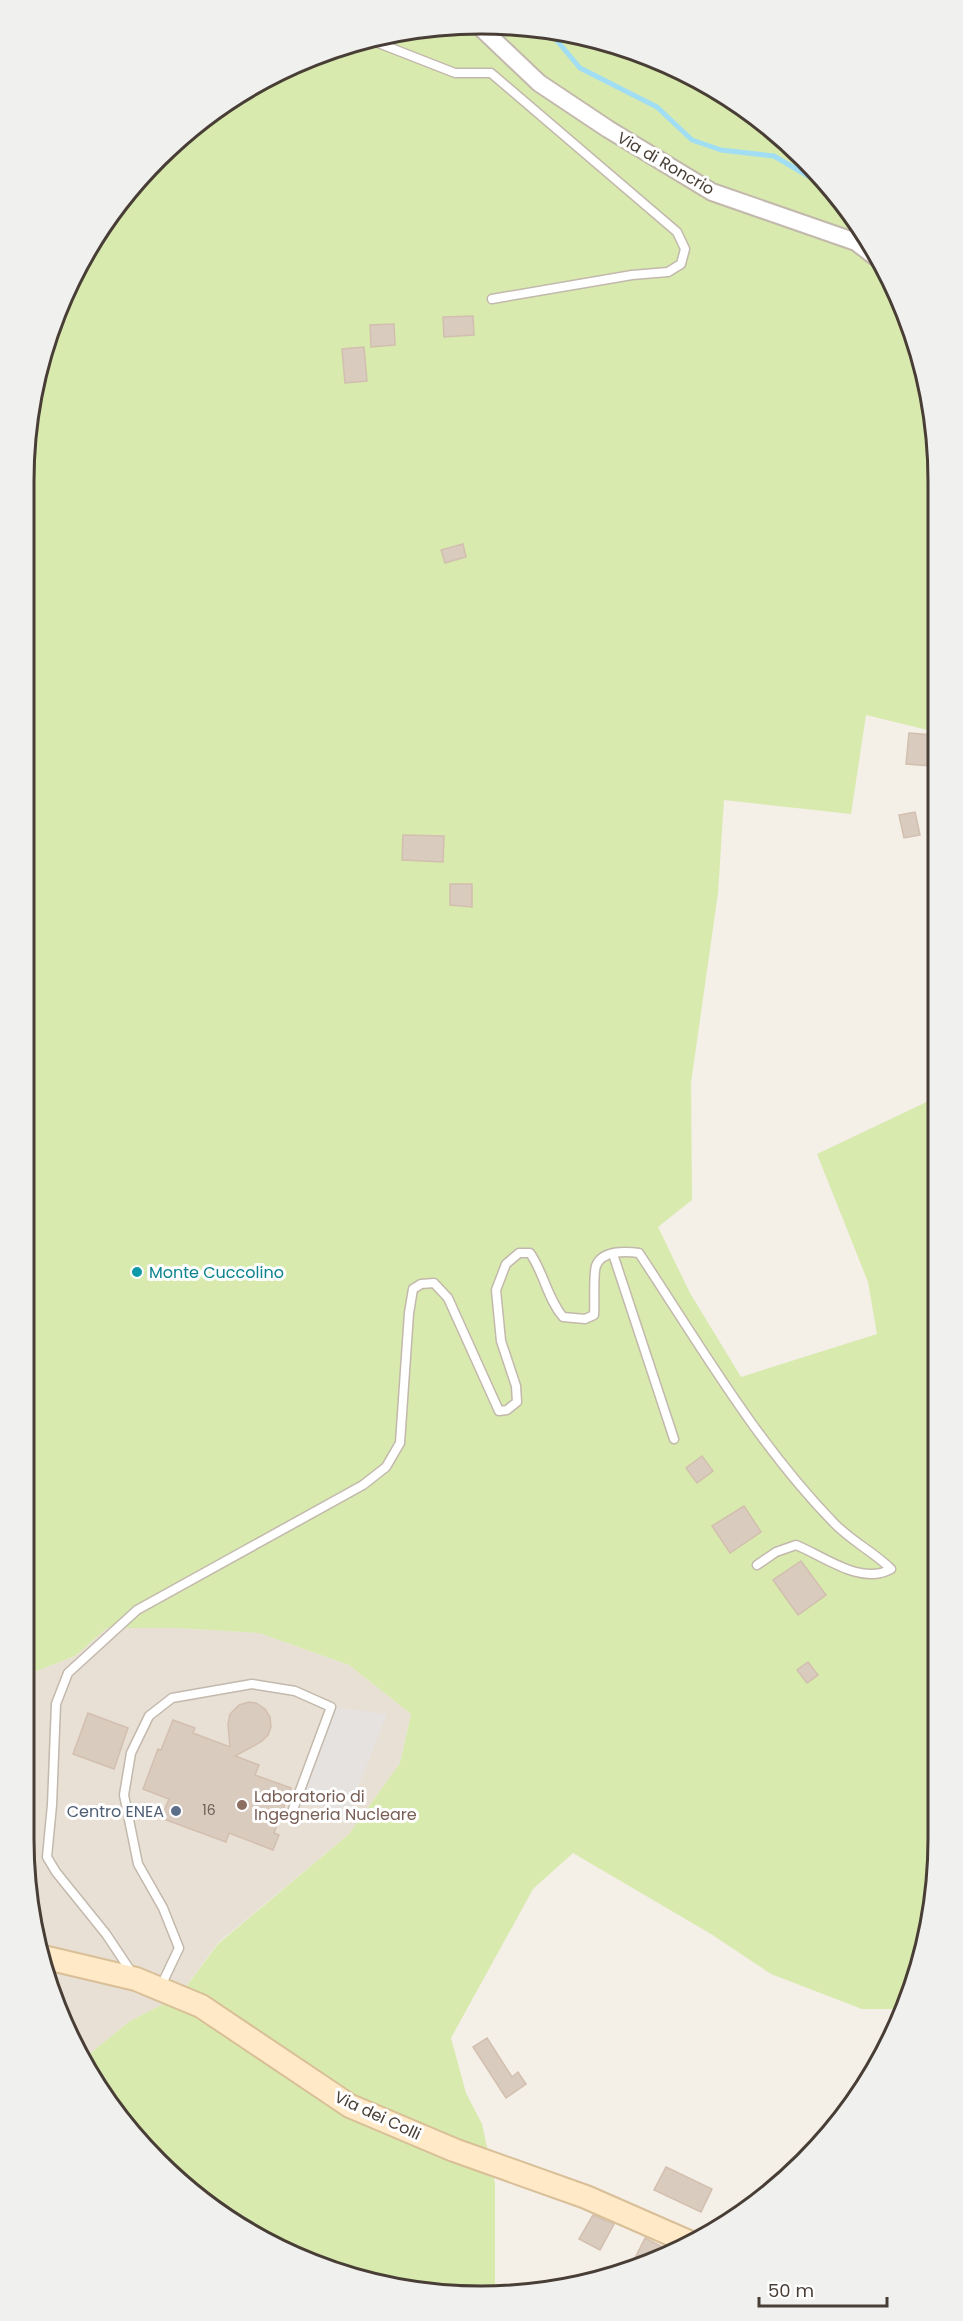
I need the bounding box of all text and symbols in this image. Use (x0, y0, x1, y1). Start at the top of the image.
street label: Via di Roncrio (613, 126, 719, 201)
place label: Monte Cuccolino (149, 1261, 284, 1284)
marker: Monte Cuccolino (130, 1265, 144, 1279)
place label: Laboratorio di Ingegneria Nucleare (254, 1785, 417, 1826)
marker: Laboratorio di Ingegneria Nucleare (235, 1798, 249, 1812)
place label: Centro ENEA (67, 1800, 164, 1823)
house number: 16 (202, 1800, 216, 1820)
marker: Centro ENEA (169, 1804, 183, 1818)
street label: Via dei Colli (331, 2085, 425, 2146)
scale bar (759, 2270, 886, 2308)
text: 50 m (768, 2278, 814, 2303)

